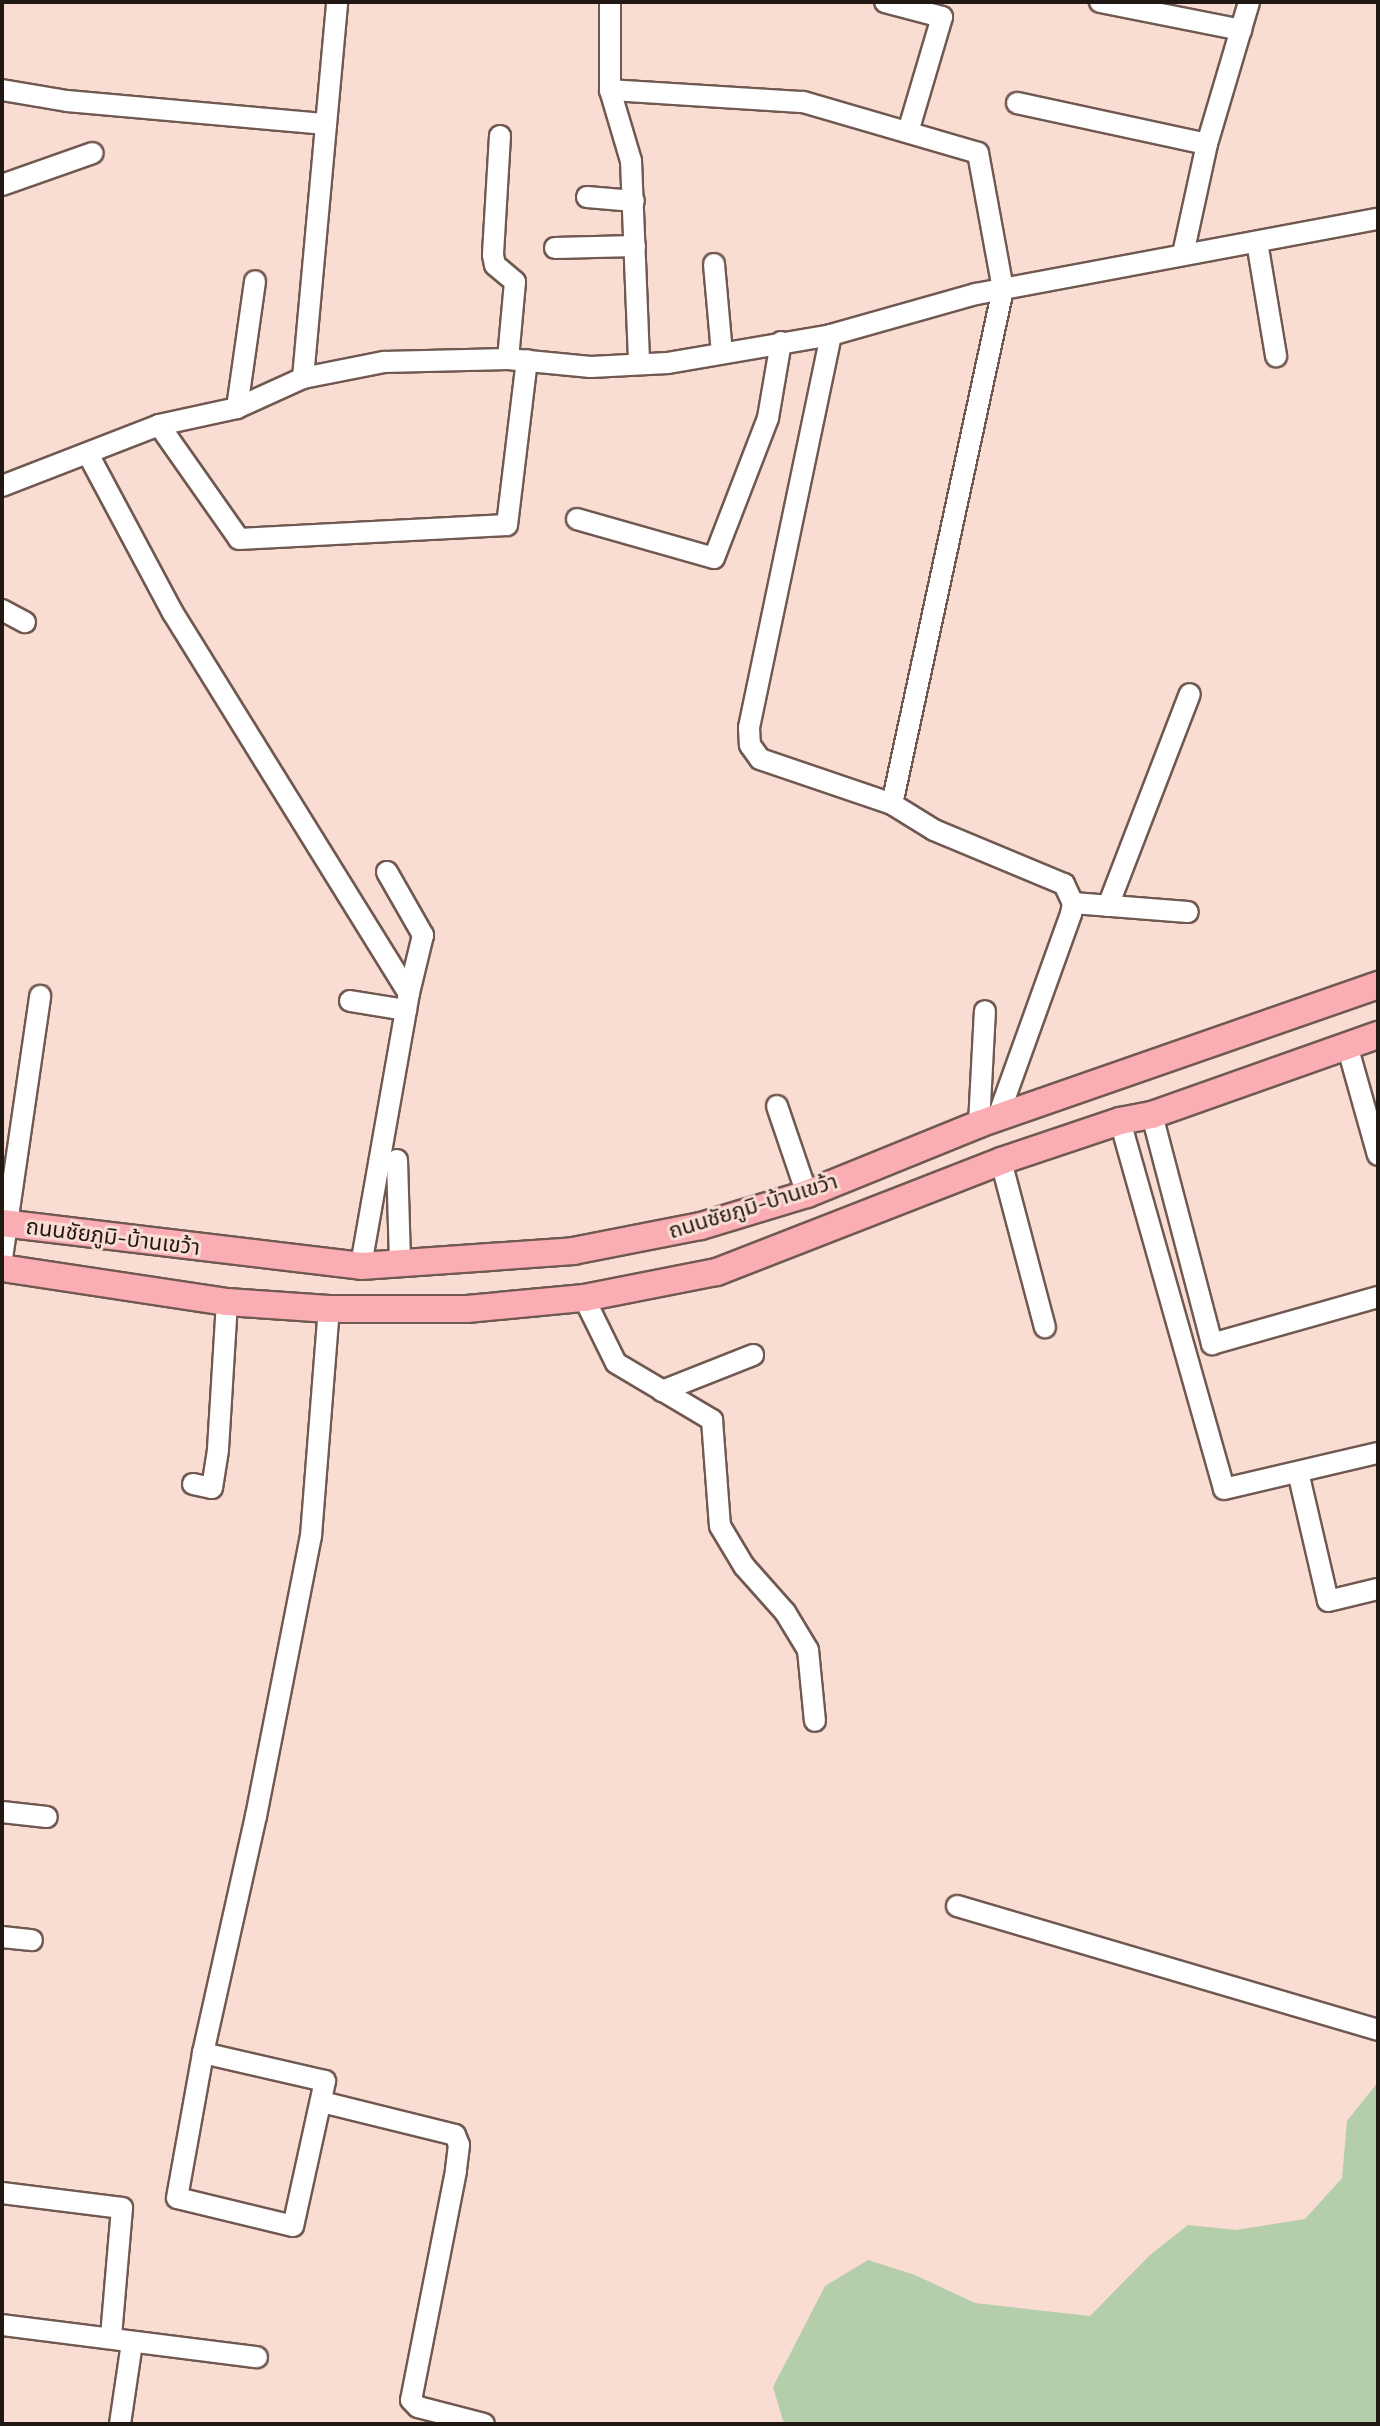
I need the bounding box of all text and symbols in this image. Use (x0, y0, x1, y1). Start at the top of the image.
street label: ถนนชัยภูมิ-บ้านเขว้า (665, 1168, 841, 1244)
street label: ถนนชัยภูมิ-บ้านเขว้า (24, 1213, 202, 1261)

